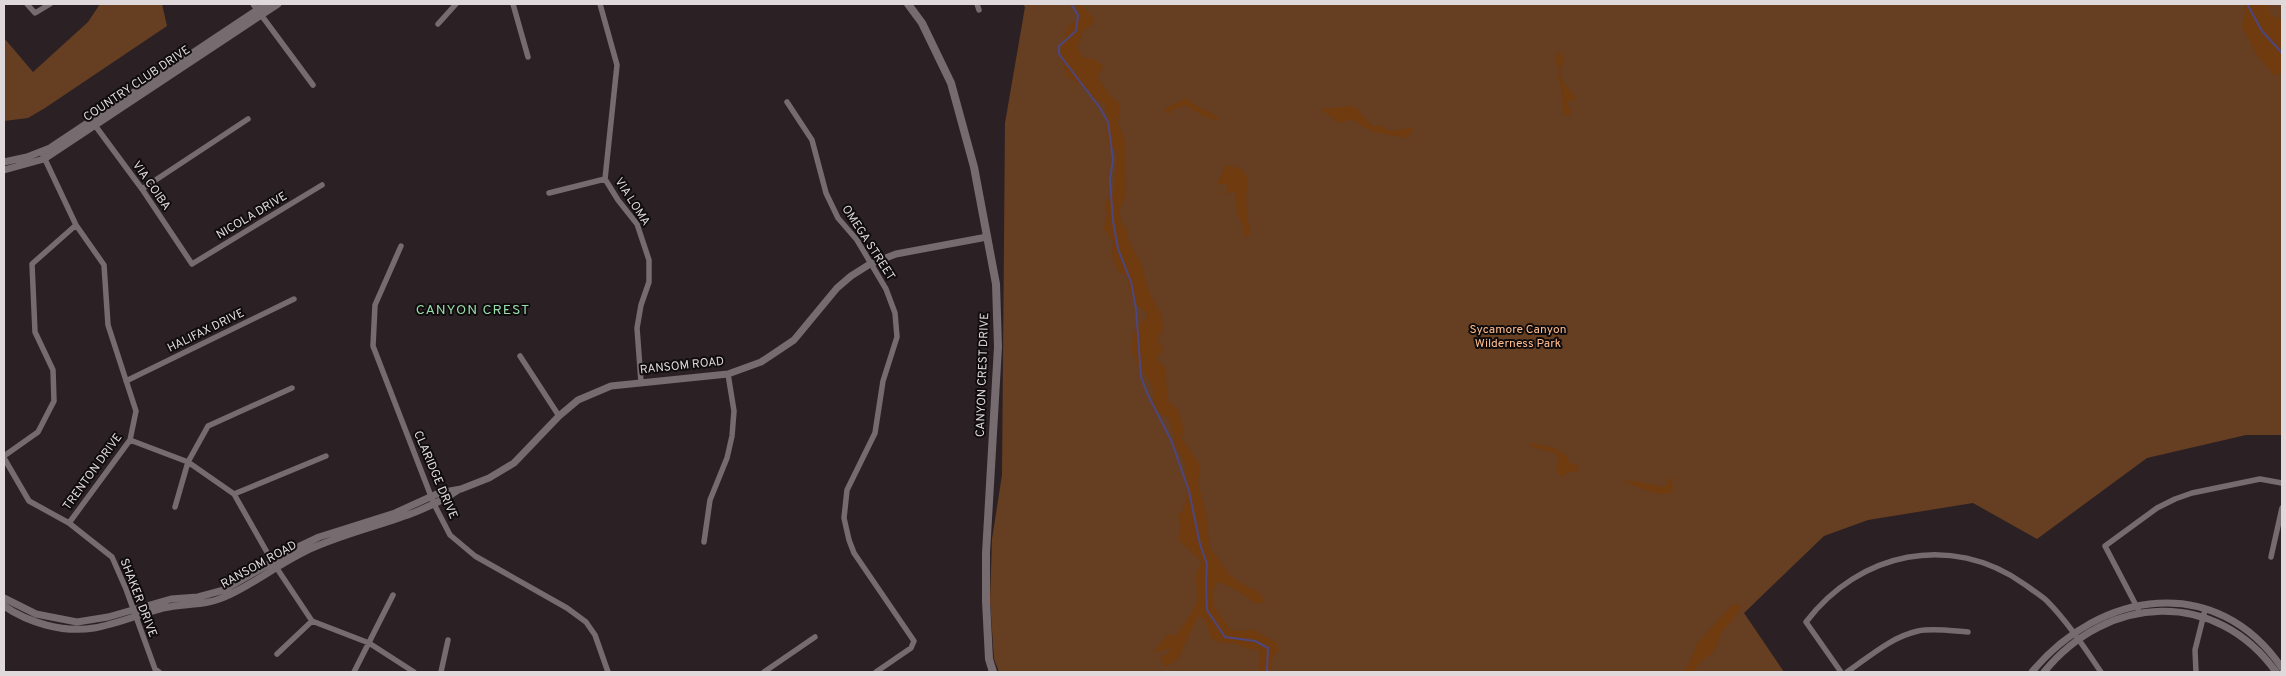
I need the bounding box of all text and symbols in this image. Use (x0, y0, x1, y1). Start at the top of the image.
street label: COUNTRY CLUB DRIVE (81, 42, 193, 126)
street label: VIA COIBA (128, 158, 174, 214)
street label: VIA LOMA (610, 175, 654, 229)
street label: NICOLA DRIVE (214, 189, 290, 243)
street label: OMEGA STREET (838, 202, 898, 284)
district label: CANYON CREST (416, 302, 530, 319)
street label: HALIFAX DRIVE (165, 306, 247, 356)
street label: CANYON CREST DRIVE (973, 313, 993, 437)
park label: Sycamore Canyon Wilderness Park (1470, 322, 1566, 352)
street label: RANSOM ROAD (639, 354, 725, 378)
street label: CLARIDGE DRIVE (409, 428, 461, 522)
street label: TRENTON DRIVE (60, 430, 126, 514)
street label: RANSOM ROAD (218, 537, 300, 593)
street label: SHAKER DRIVE (116, 556, 160, 640)

